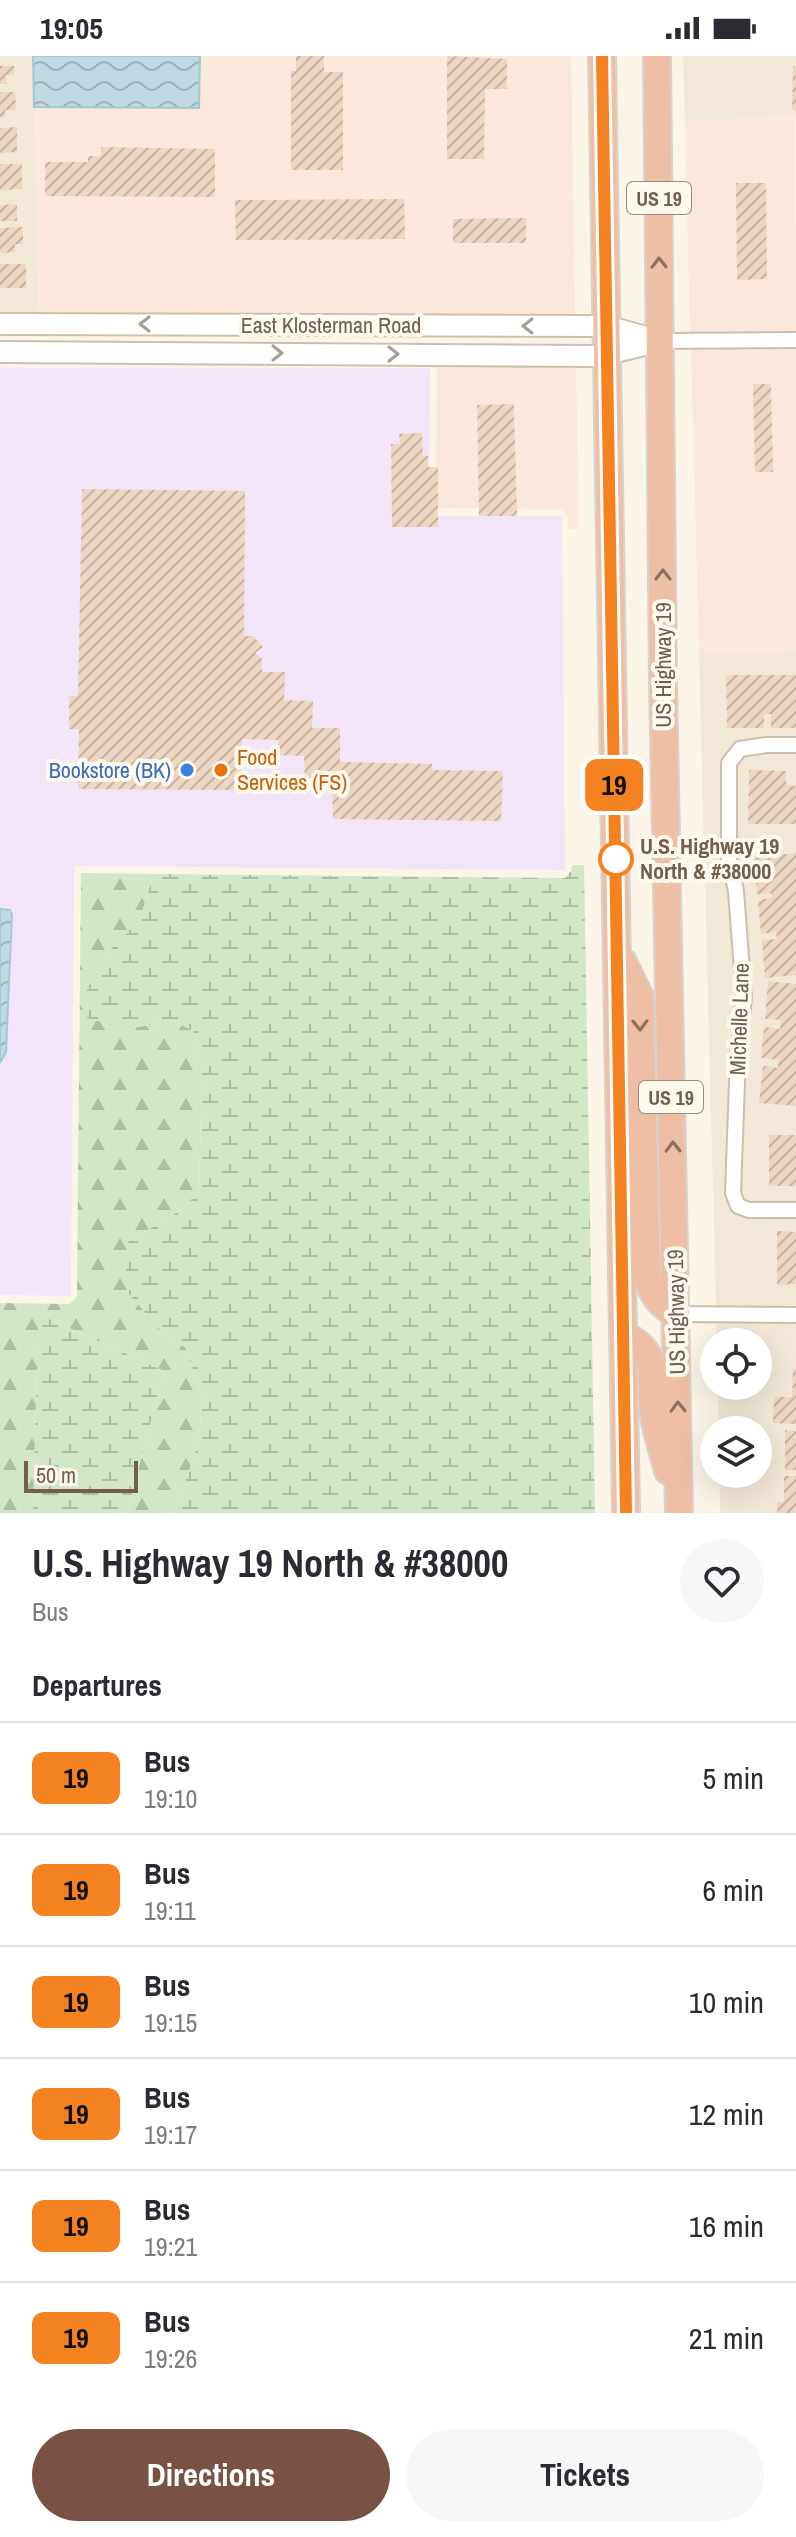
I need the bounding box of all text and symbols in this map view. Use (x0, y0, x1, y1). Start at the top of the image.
text: 19:05 (40, 8, 103, 48)
road number: US 19 (627, 182, 691, 214)
one-way arrow (650, 256, 668, 269)
street label: East Klosterman Road (241, 310, 421, 340)
one-way arrow (138, 315, 151, 333)
one-way arrow (521, 318, 534, 335)
one-way arrow (271, 344, 284, 362)
one-way arrow (387, 345, 400, 363)
one-way arrow (654, 568, 672, 581)
street label: US Highway 19 (648, 602, 678, 728)
place label: Food Services (FS) (237, 742, 347, 797)
place label: Bookstore (BK) (49, 755, 171, 785)
line badge: 19 (578, 759, 650, 811)
marker: Bookstore (BK) (178, 761, 196, 779)
marker: Food Services (FS) (212, 761, 230, 779)
text: 19 (601, 766, 627, 804)
place label: U.S. Highway 19 North & #38000 (640, 831, 779, 886)
marker: U.S. Highway 19 North & #38000 (599, 842, 633, 876)
street label: Michelle Lane (722, 962, 756, 1076)
one-way arrow (631, 1019, 649, 1032)
road number: US 19 (639, 1081, 703, 1113)
one-way arrow (664, 1140, 681, 1153)
street label: US Highway 19 (660, 1249, 692, 1375)
map controls (700, 1328, 772, 1488)
button: locate (700, 1328, 772, 1400)
one-way arrow (669, 1400, 686, 1413)
button: layers (700, 1416, 772, 1488)
scale bar (24, 1457, 138, 1493)
text: 50 m (36, 1460, 76, 1490)
text: U.S. Highway 19 North & #38000 (32, 1538, 508, 1589)
button: heart (680, 1539, 764, 1623)
text: Bus (32, 1594, 69, 1629)
text: Departures (32, 1665, 162, 1705)
text: Bus (144, 1741, 190, 1781)
text: 5 min (702, 1758, 764, 1798)
text: 19 (63, 1759, 89, 1797)
text: 19:10 (144, 1781, 197, 1816)
text: Bus (144, 1853, 190, 1893)
text: 6 min (702, 1870, 764, 1910)
text: 19 (63, 1871, 89, 1909)
text: 19:11 (144, 1893, 196, 1928)
text: Bus (144, 1965, 190, 2005)
text: 10 min (689, 1982, 764, 2022)
text: 19 (63, 1983, 89, 2021)
text: 19:15 (144, 2005, 197, 2040)
text: Bus (144, 2077, 190, 2117)
text: 12 min (689, 2094, 764, 2134)
text: 19 (63, 2095, 89, 2133)
text: 19:17 (144, 2117, 197, 2152)
text: Bus (144, 2189, 190, 2229)
text: 16 min (689, 2206, 764, 2246)
text: 19 (63, 2207, 89, 2245)
text: 19:21 (144, 2229, 197, 2264)
text: Bus (144, 2301, 190, 2341)
text: 21 min (689, 2318, 764, 2358)
text: 19 (63, 2319, 89, 2357)
text: 19:26 (144, 2341, 197, 2376)
button: Directions (32, 2429, 390, 2521)
button: Tickets (406, 2429, 764, 2521)

